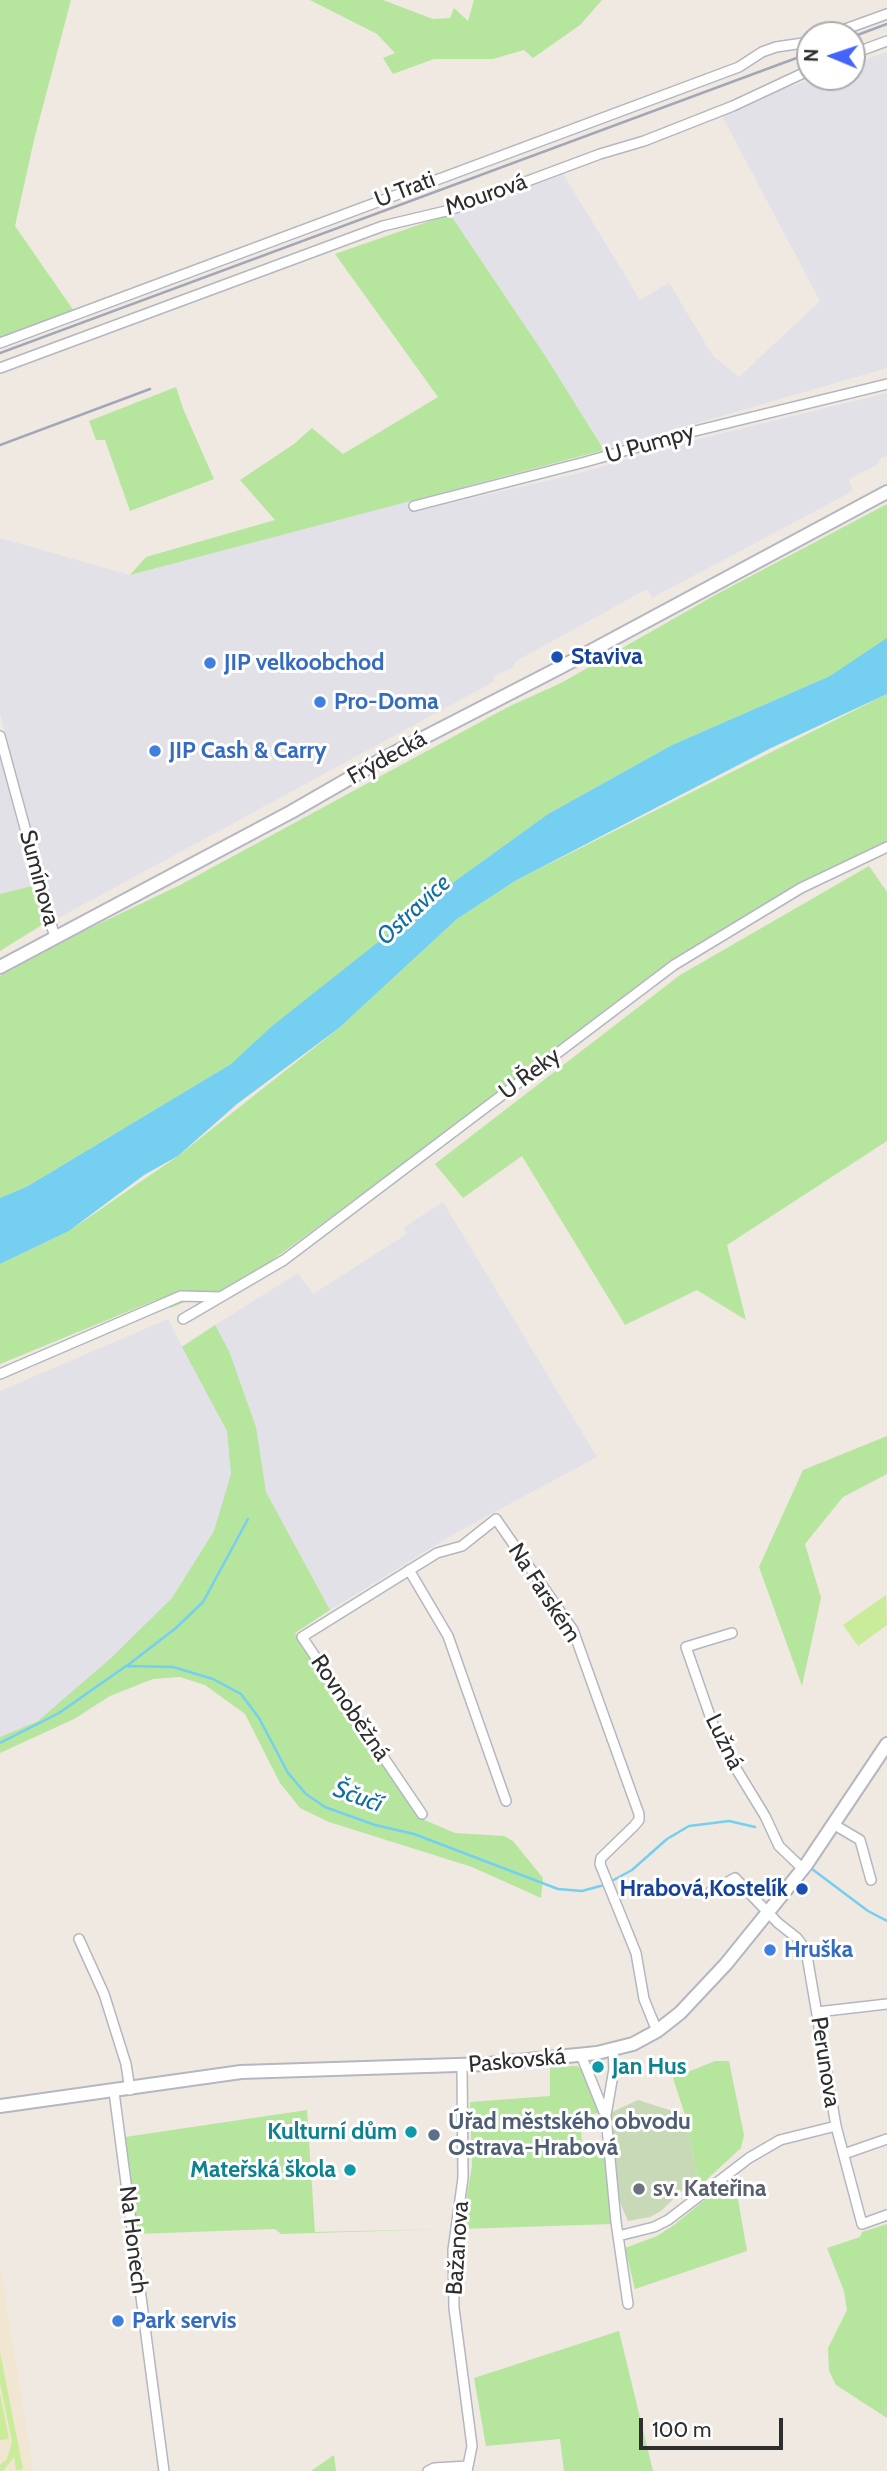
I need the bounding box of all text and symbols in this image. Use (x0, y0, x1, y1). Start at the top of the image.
north arrow (796, 21, 866, 91)
text: N (800, 48, 823, 62)
street label: U Trati (371, 166, 439, 214)
street label: Mourová (441, 168, 531, 222)
street label: U Pumpy (602, 418, 698, 470)
place label: Staviva (571, 643, 643, 671)
place label: JIP velkoobchod (224, 649, 384, 677)
marker: Staviva (549, 649, 565, 665)
marker: JIP velkoobchod (202, 655, 218, 671)
place label: Pro-Doma (334, 688, 439, 716)
marker: Pro-Doma (312, 694, 328, 710)
street label: Frýdecká (343, 725, 431, 791)
place label: JIP Cash & Carry (169, 737, 326, 765)
marker: JIP Cash & Carry (147, 743, 163, 759)
street label: Sumínova (13, 827, 65, 929)
water label: Ostravice (371, 869, 457, 951)
street label: U Řeky (494, 1042, 566, 1106)
street label: Na Farském (502, 1538, 586, 1648)
street label: Rovnoběžná (304, 1650, 396, 1766)
street label: Lužná (699, 1710, 749, 1774)
water label: Ščučí (330, 1775, 386, 1819)
place label: Hrabová,Kostelík (619, 1875, 788, 1903)
marker: Hrabová,Kostelík (794, 1881, 810, 1897)
place label: Hruška (784, 1936, 853, 1964)
marker: Hruška (762, 1942, 778, 1958)
street label: Perunova (804, 2015, 846, 2109)
street label: Paskovská (467, 2043, 567, 2079)
place label: Jan Hus (612, 2053, 687, 2081)
marker: Jan Hus (590, 2059, 606, 2075)
place label: Úřad městského obvodu Ostrava-Hrabová (448, 2108, 691, 2162)
place label: Kulturní dům (267, 2118, 397, 2146)
marker: Kulturní dům (403, 2124, 419, 2140)
marker: Úřad městského obvodu Ostrava-Hrabová (426, 2127, 442, 2143)
place label: Mateřská škola (190, 2156, 336, 2184)
marker: Mateřská škola (342, 2162, 358, 2178)
place label: sv. Kateřina (653, 2175, 766, 2203)
marker: sv. Kateřina (631, 2181, 647, 2197)
street label: Na Honech (113, 2185, 153, 2295)
street label: Bažanova (441, 2200, 475, 2296)
place label: Park servis (132, 2307, 237, 2335)
marker: Park servis (110, 2313, 126, 2329)
scale bar (642, 2404, 786, 2448)
text: 100 m (652, 2417, 711, 2442)

